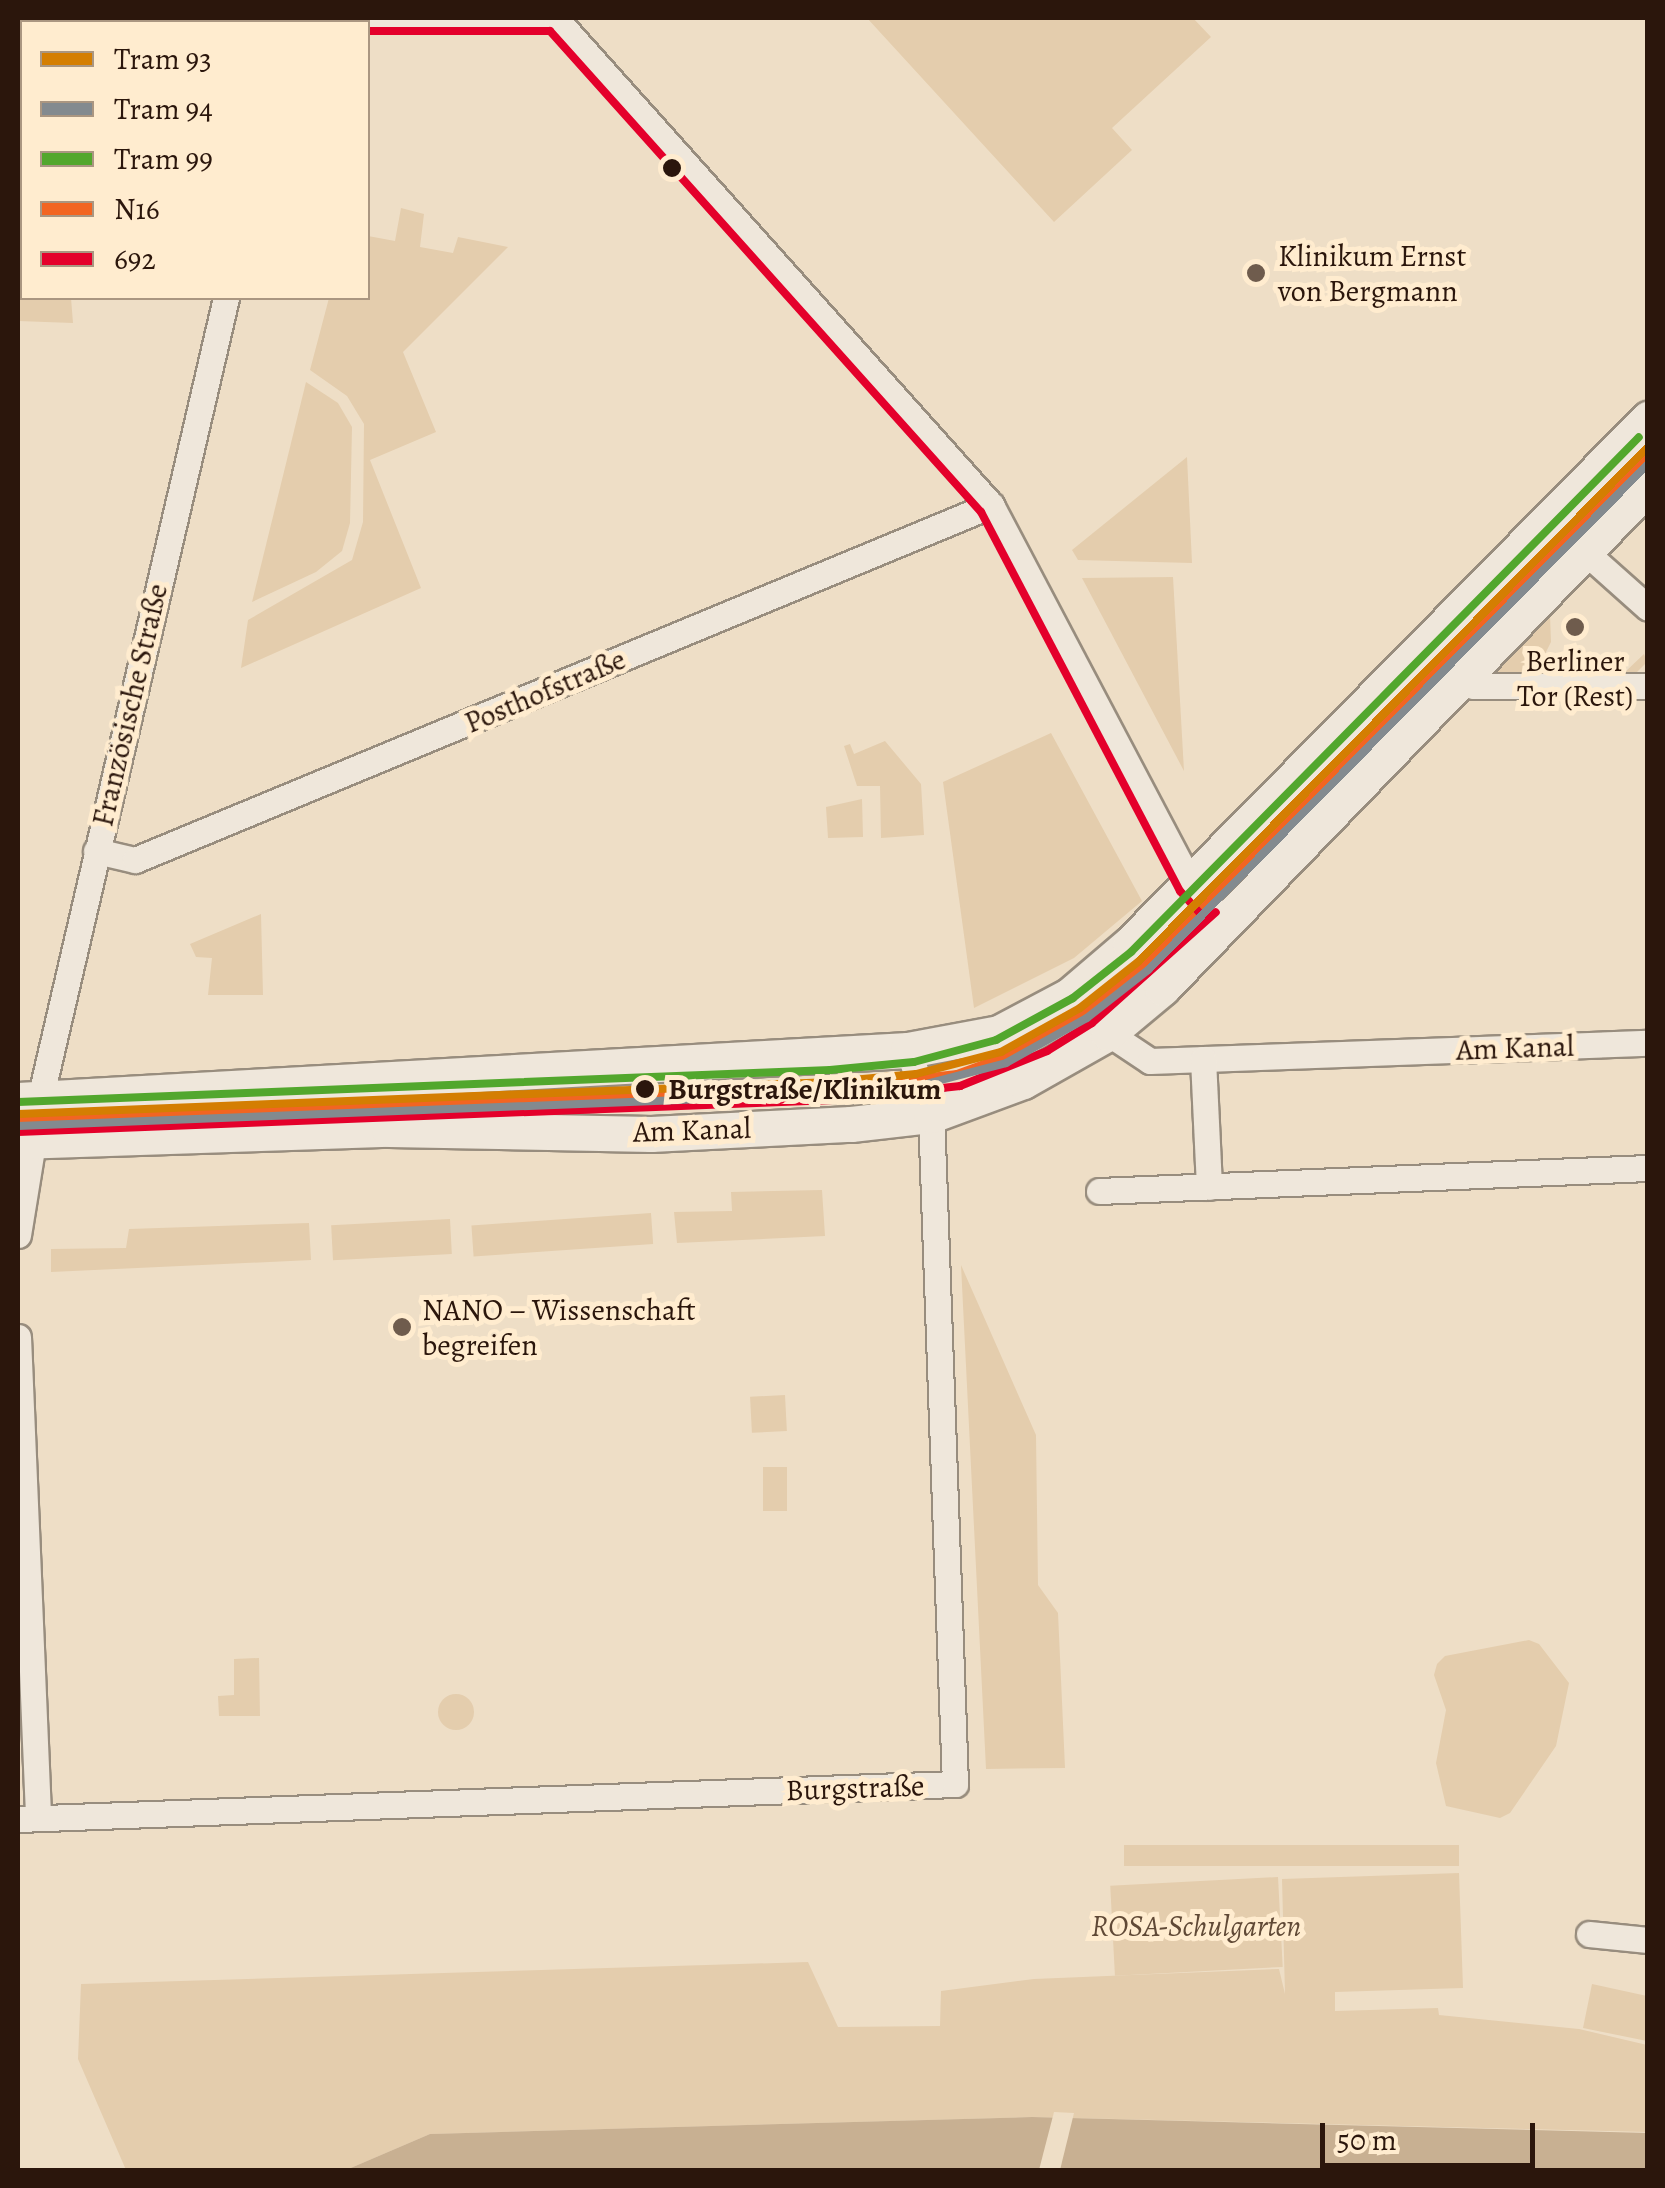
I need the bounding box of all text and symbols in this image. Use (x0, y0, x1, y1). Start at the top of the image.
legend (20, 20, 370, 300)
text: Tram 93 (114, 39, 212, 79)
text: Tram 94 (114, 89, 213, 129)
text: Tram 99 (114, 139, 213, 179)
unlabelled marker (662, 158, 682, 178)
text: N16 (114, 189, 160, 229)
place label: Klinikum Ernst von Bergmann (1278, 238, 1466, 308)
text: 692 (114, 239, 156, 279)
marker: Klinikum Ernst von Bergmann (1243, 260, 1269, 286)
street label: Französische Straße (85, 580, 175, 830)
marker: Berliner Tor (Rest) (1564, 616, 1586, 638)
street label: Posthofstraße (459, 641, 631, 741)
place label: Berliner Tor (Rest) (1517, 643, 1633, 714)
street label: Am Kanal (1455, 1028, 1575, 1068)
place label: Burgstraße/Klinikum (668, 1071, 941, 1107)
marker: Burgstraße/Klinikum (632, 1076, 658, 1102)
street label: Am Kanal (632, 1110, 752, 1150)
place label: NANO – Wissenschaft begreifen (422, 1292, 697, 1362)
marker: NANO – Wissenschaft begreifen (391, 1316, 413, 1338)
street label: Burgstraße (785, 1768, 925, 1808)
park label: ROSA-Schulgarten (1091, 1908, 1301, 1944)
scale bar (1325, 2103, 1540, 2165)
text: 50 m (1337, 2120, 1397, 2160)

